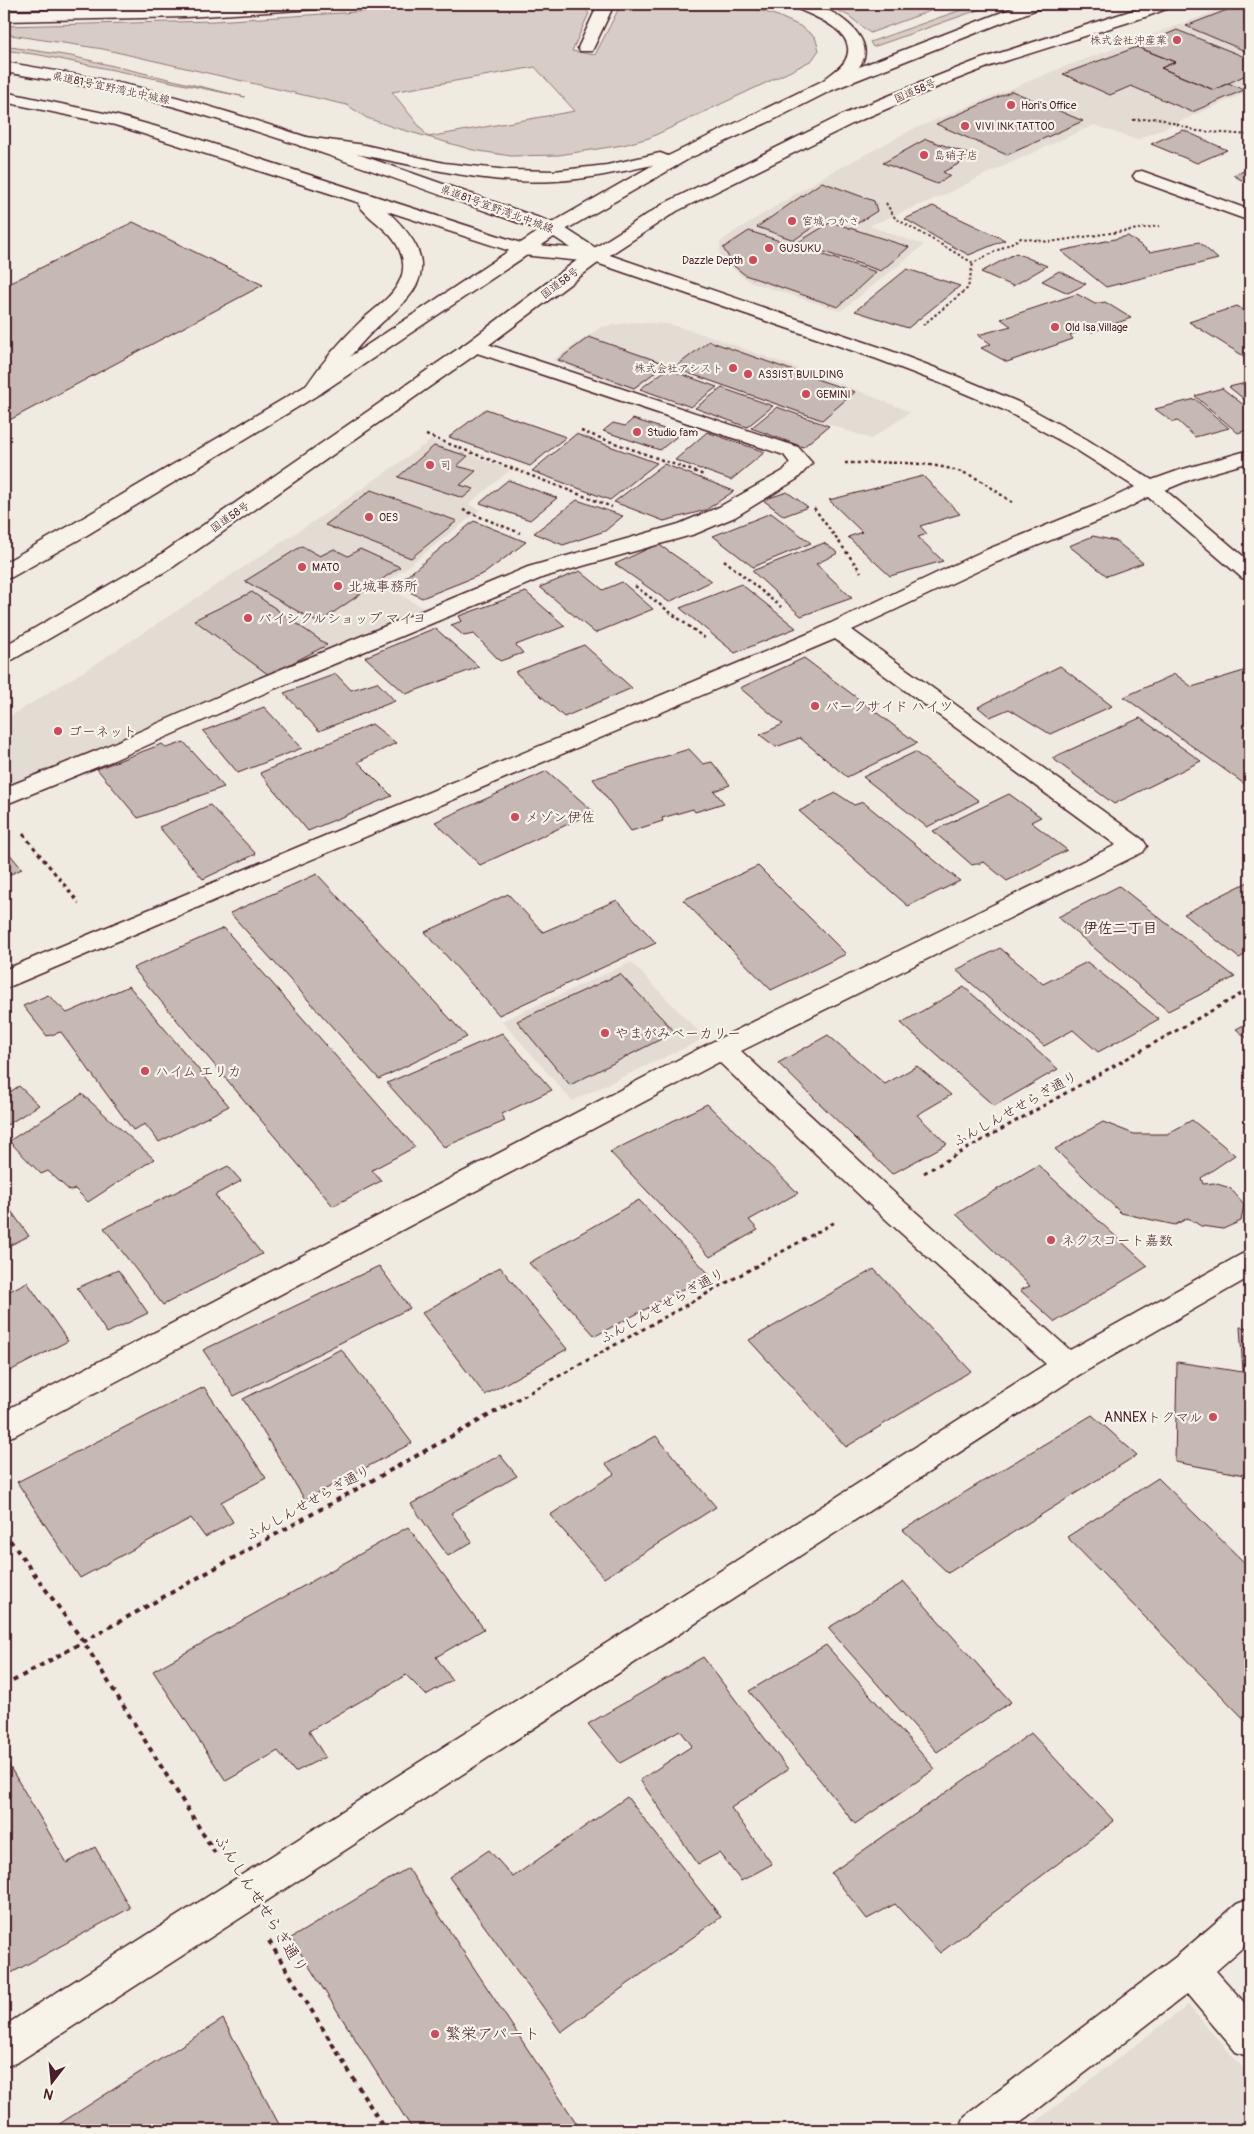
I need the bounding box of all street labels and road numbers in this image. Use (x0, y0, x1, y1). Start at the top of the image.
street label: 県道81号宜野湾北中城線 (51, 69, 171, 107)
street label: 国道58号 (892, 76, 938, 106)
street label: 県道81号宜野湾北中城線 (438, 182, 556, 236)
street label: 国道58号 (538, 264, 582, 302)
street label: 国道58号 (208, 499, 252, 535)
street label: ふんしんせせらぎ通り (950, 1068, 1080, 1150)
street label: ふんしんせせらぎ通り (597, 1265, 727, 1347)
street label: ふんしんせせらぎ通り (243, 1462, 373, 1544)
street label: ふんしんせせらぎ通り (210, 1831, 312, 1977)

